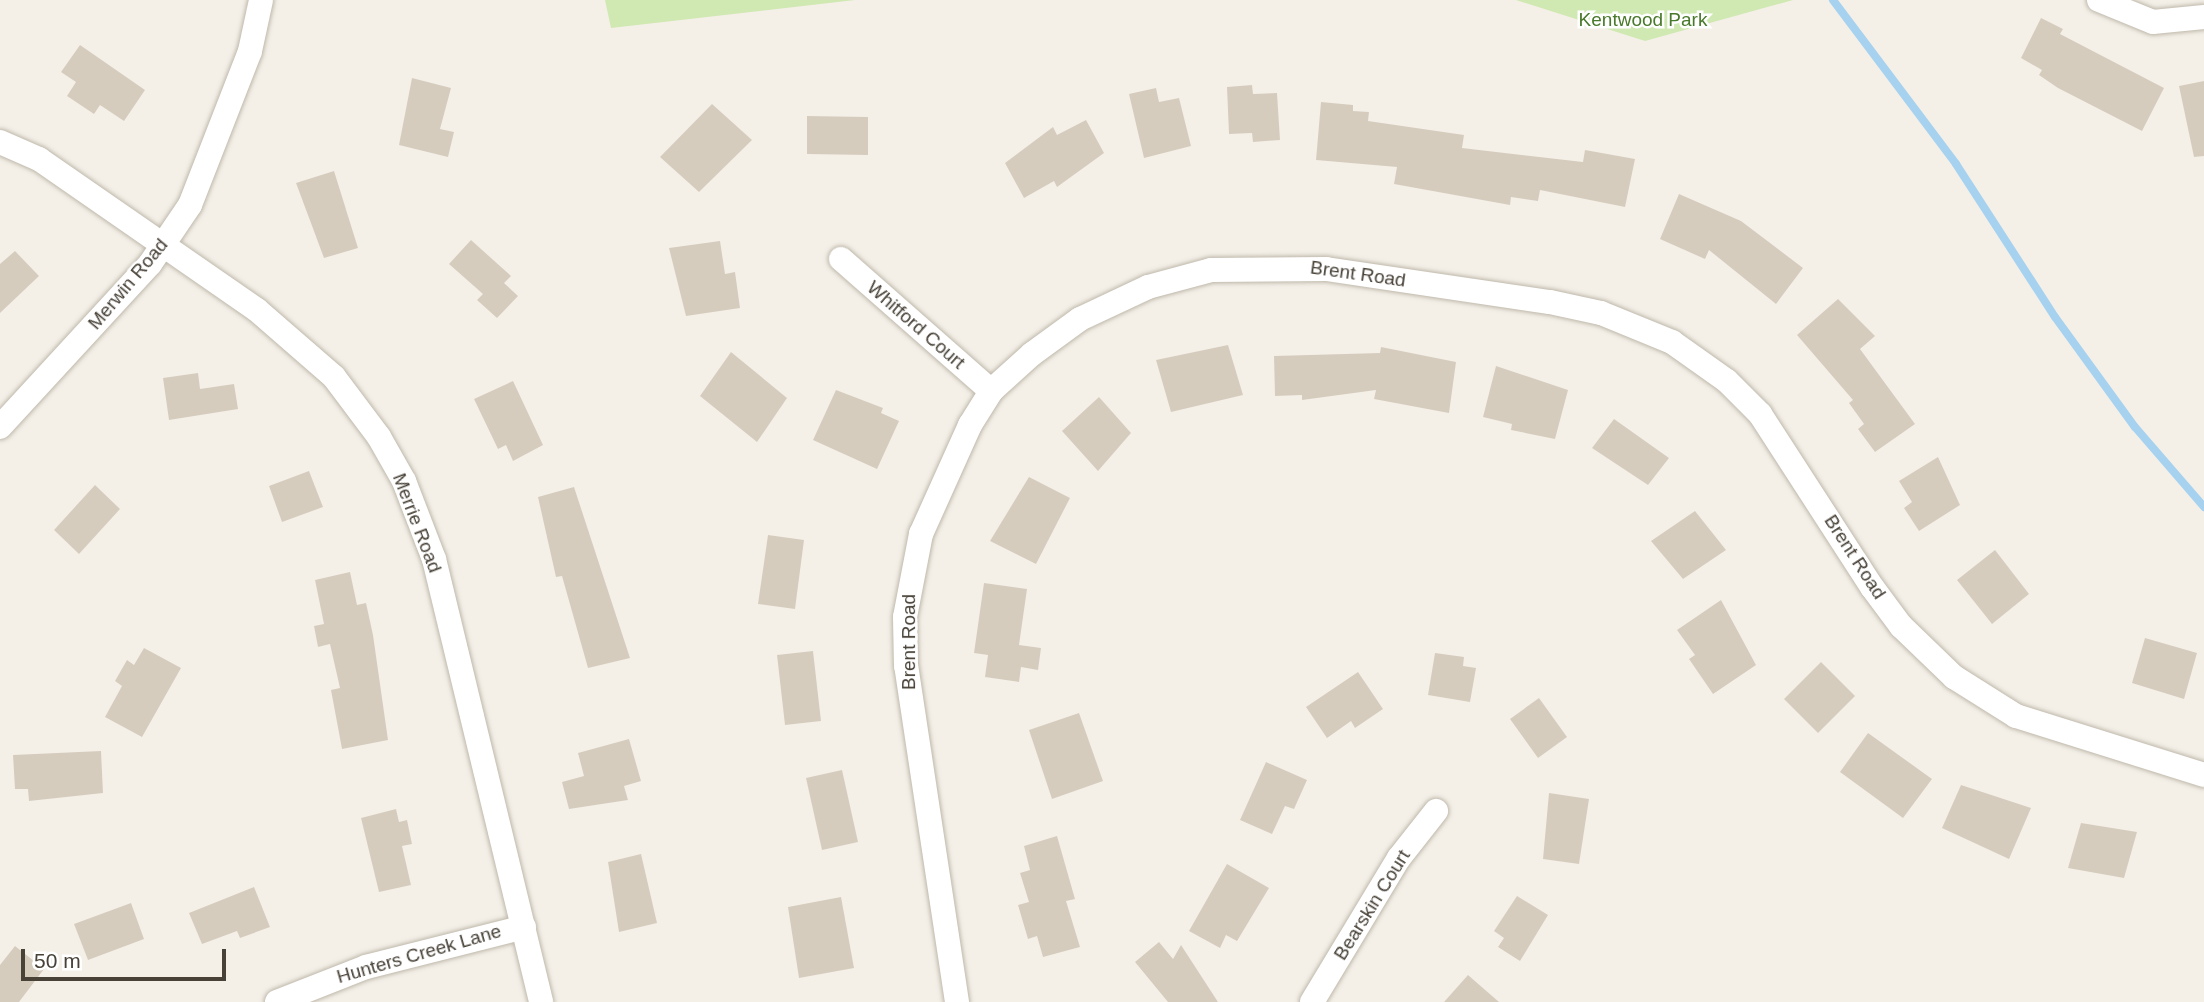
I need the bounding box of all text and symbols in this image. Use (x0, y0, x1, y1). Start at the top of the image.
park label: Kentwood Park (1579, 9, 1707, 31)
street label: Merwin Road (83, 234, 173, 334)
street label: Brent Road (1309, 256, 1407, 292)
street label: Whitford Court (862, 276, 970, 374)
street label: Merrie Road (388, 470, 446, 576)
street label: Brent Road (1819, 510, 1891, 604)
street label: Brent Road (898, 594, 920, 690)
street label: Bearskin Court (1329, 846, 1415, 964)
street label: Hunters Creek Lane (334, 920, 504, 988)
scale bar (24, 936, 229, 980)
text: 50 m (34, 949, 81, 972)

